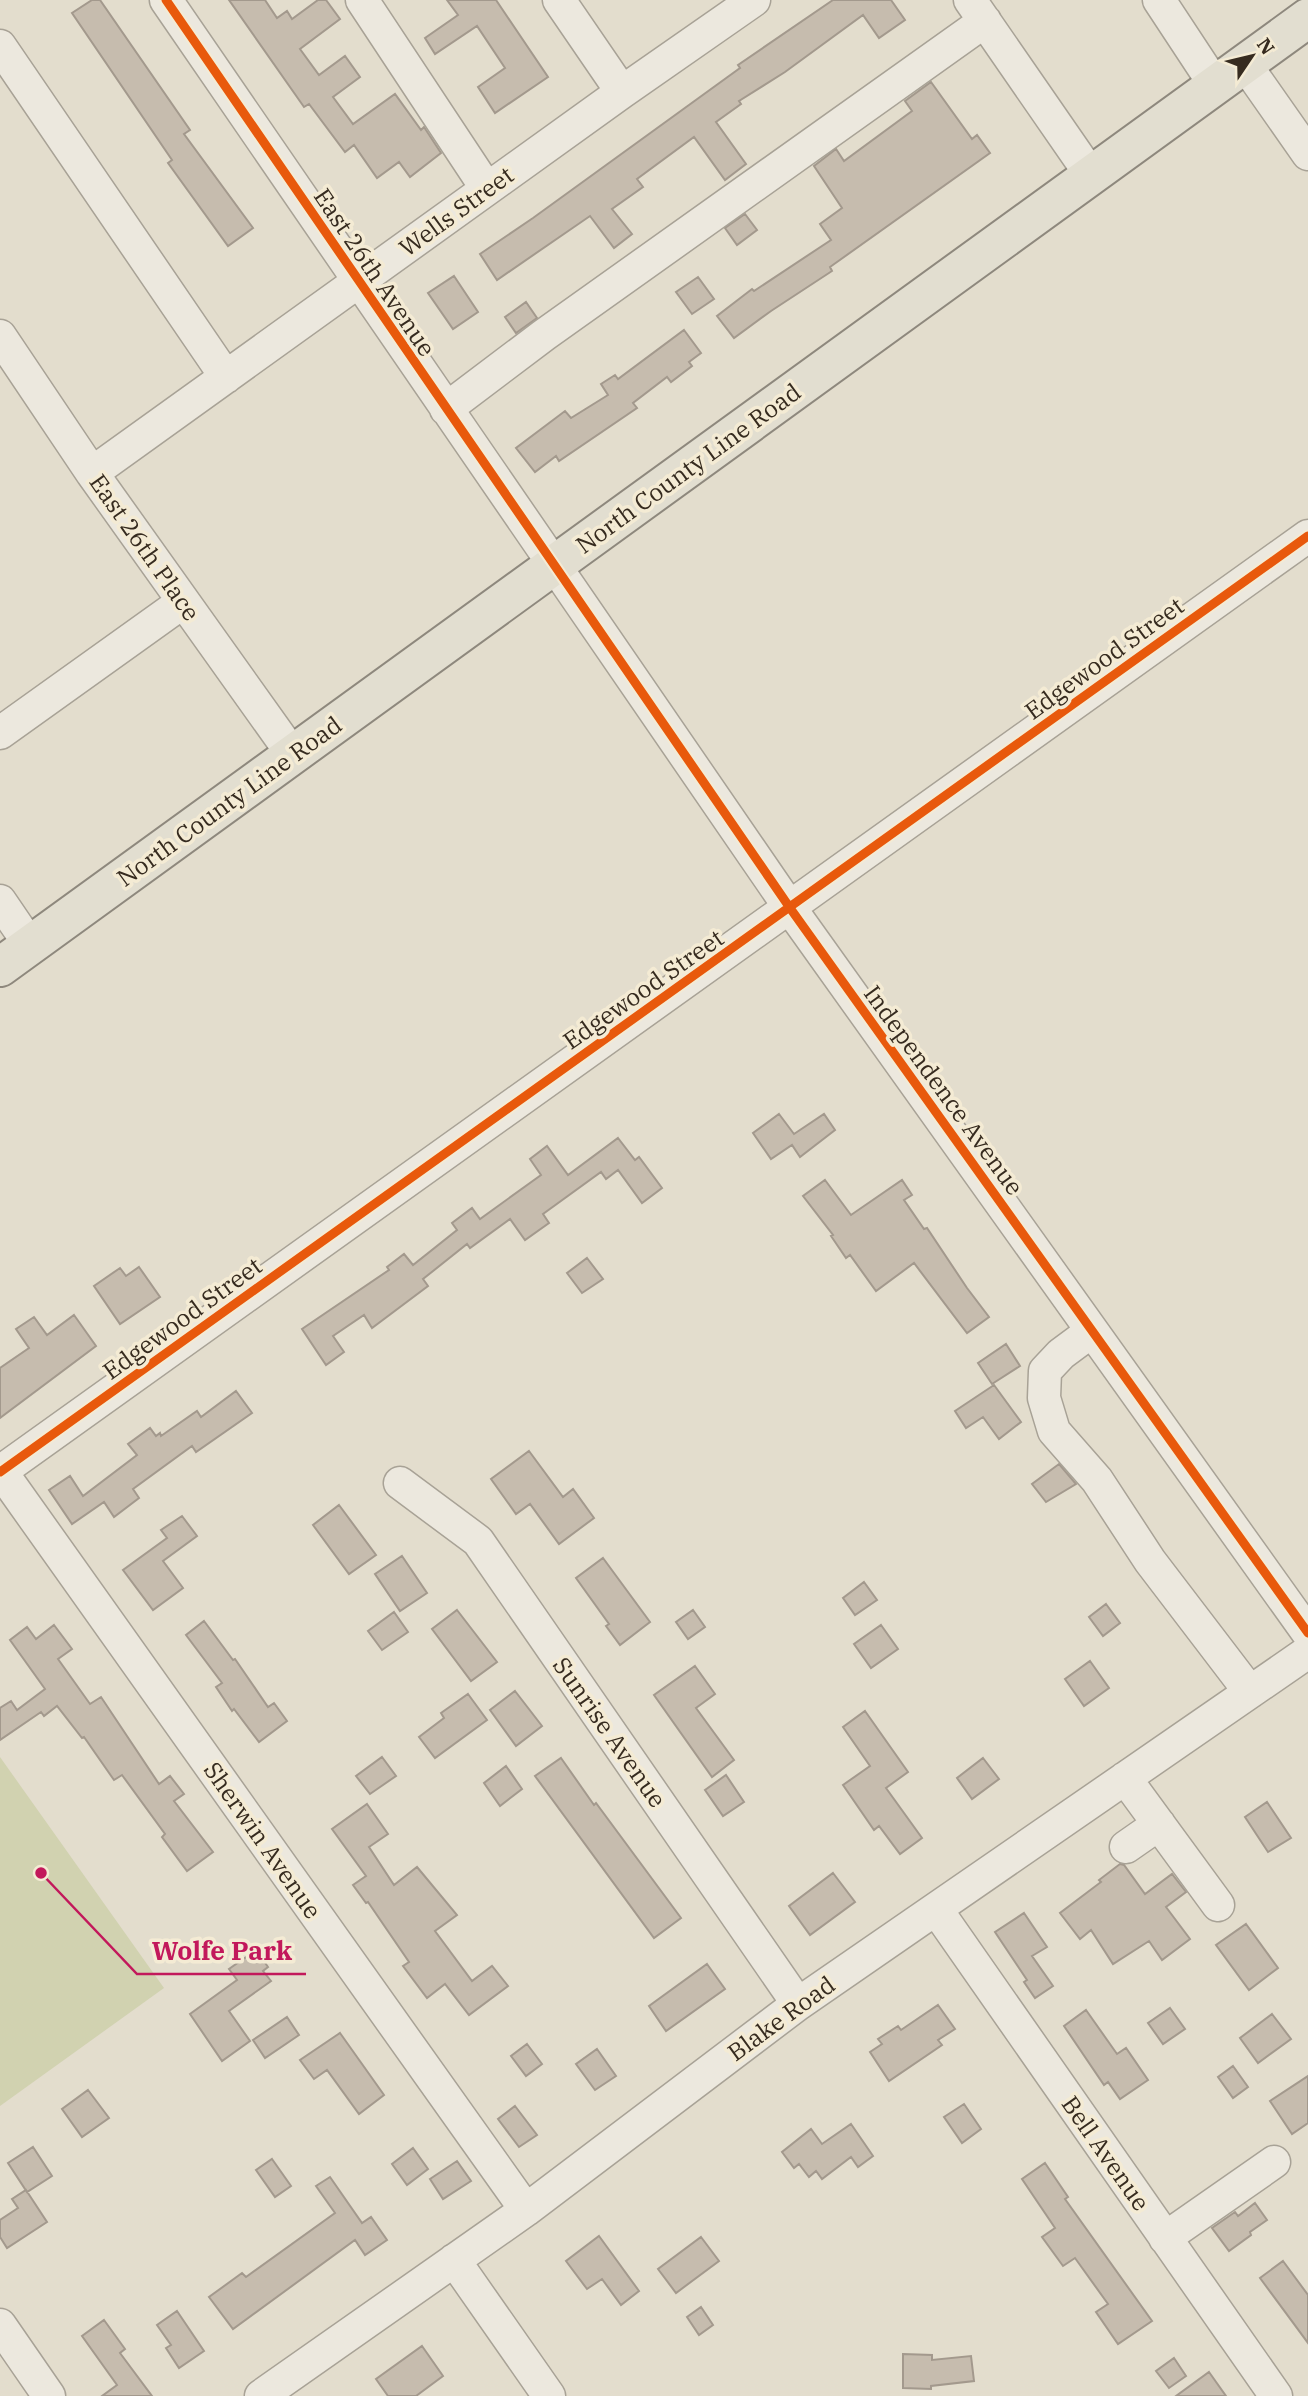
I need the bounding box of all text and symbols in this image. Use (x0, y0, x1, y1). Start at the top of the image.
north arrow (1217, 21, 1287, 91)
text: N (1252, 33, 1280, 59)
street label: Wells Street (392, 159, 520, 263)
street label: East 26th Avenue (307, 182, 443, 362)
street label: North County Line Road (569, 375, 807, 561)
street label: East 26th Place (83, 467, 207, 627)
street label: Edgewood Street (1018, 589, 1190, 727)
street label: North County Line Road (110, 708, 348, 894)
street label: Edgewood Street (556, 922, 730, 1056)
street label: Independence Avenue (857, 979, 1031, 1201)
street label: Edgewood Street (96, 1249, 268, 1387)
street label: Sunrise Avenue (546, 1650, 674, 1814)
street label: Sherwin Avenue (197, 1755, 329, 1925)
callout: Wolfe Park (137, 1927, 306, 1974)
text: Wolfe Park (152, 1933, 293, 1967)
street label: Blake Road (721, 1968, 841, 2068)
street label: Bell Avenue (1055, 2089, 1157, 2217)

